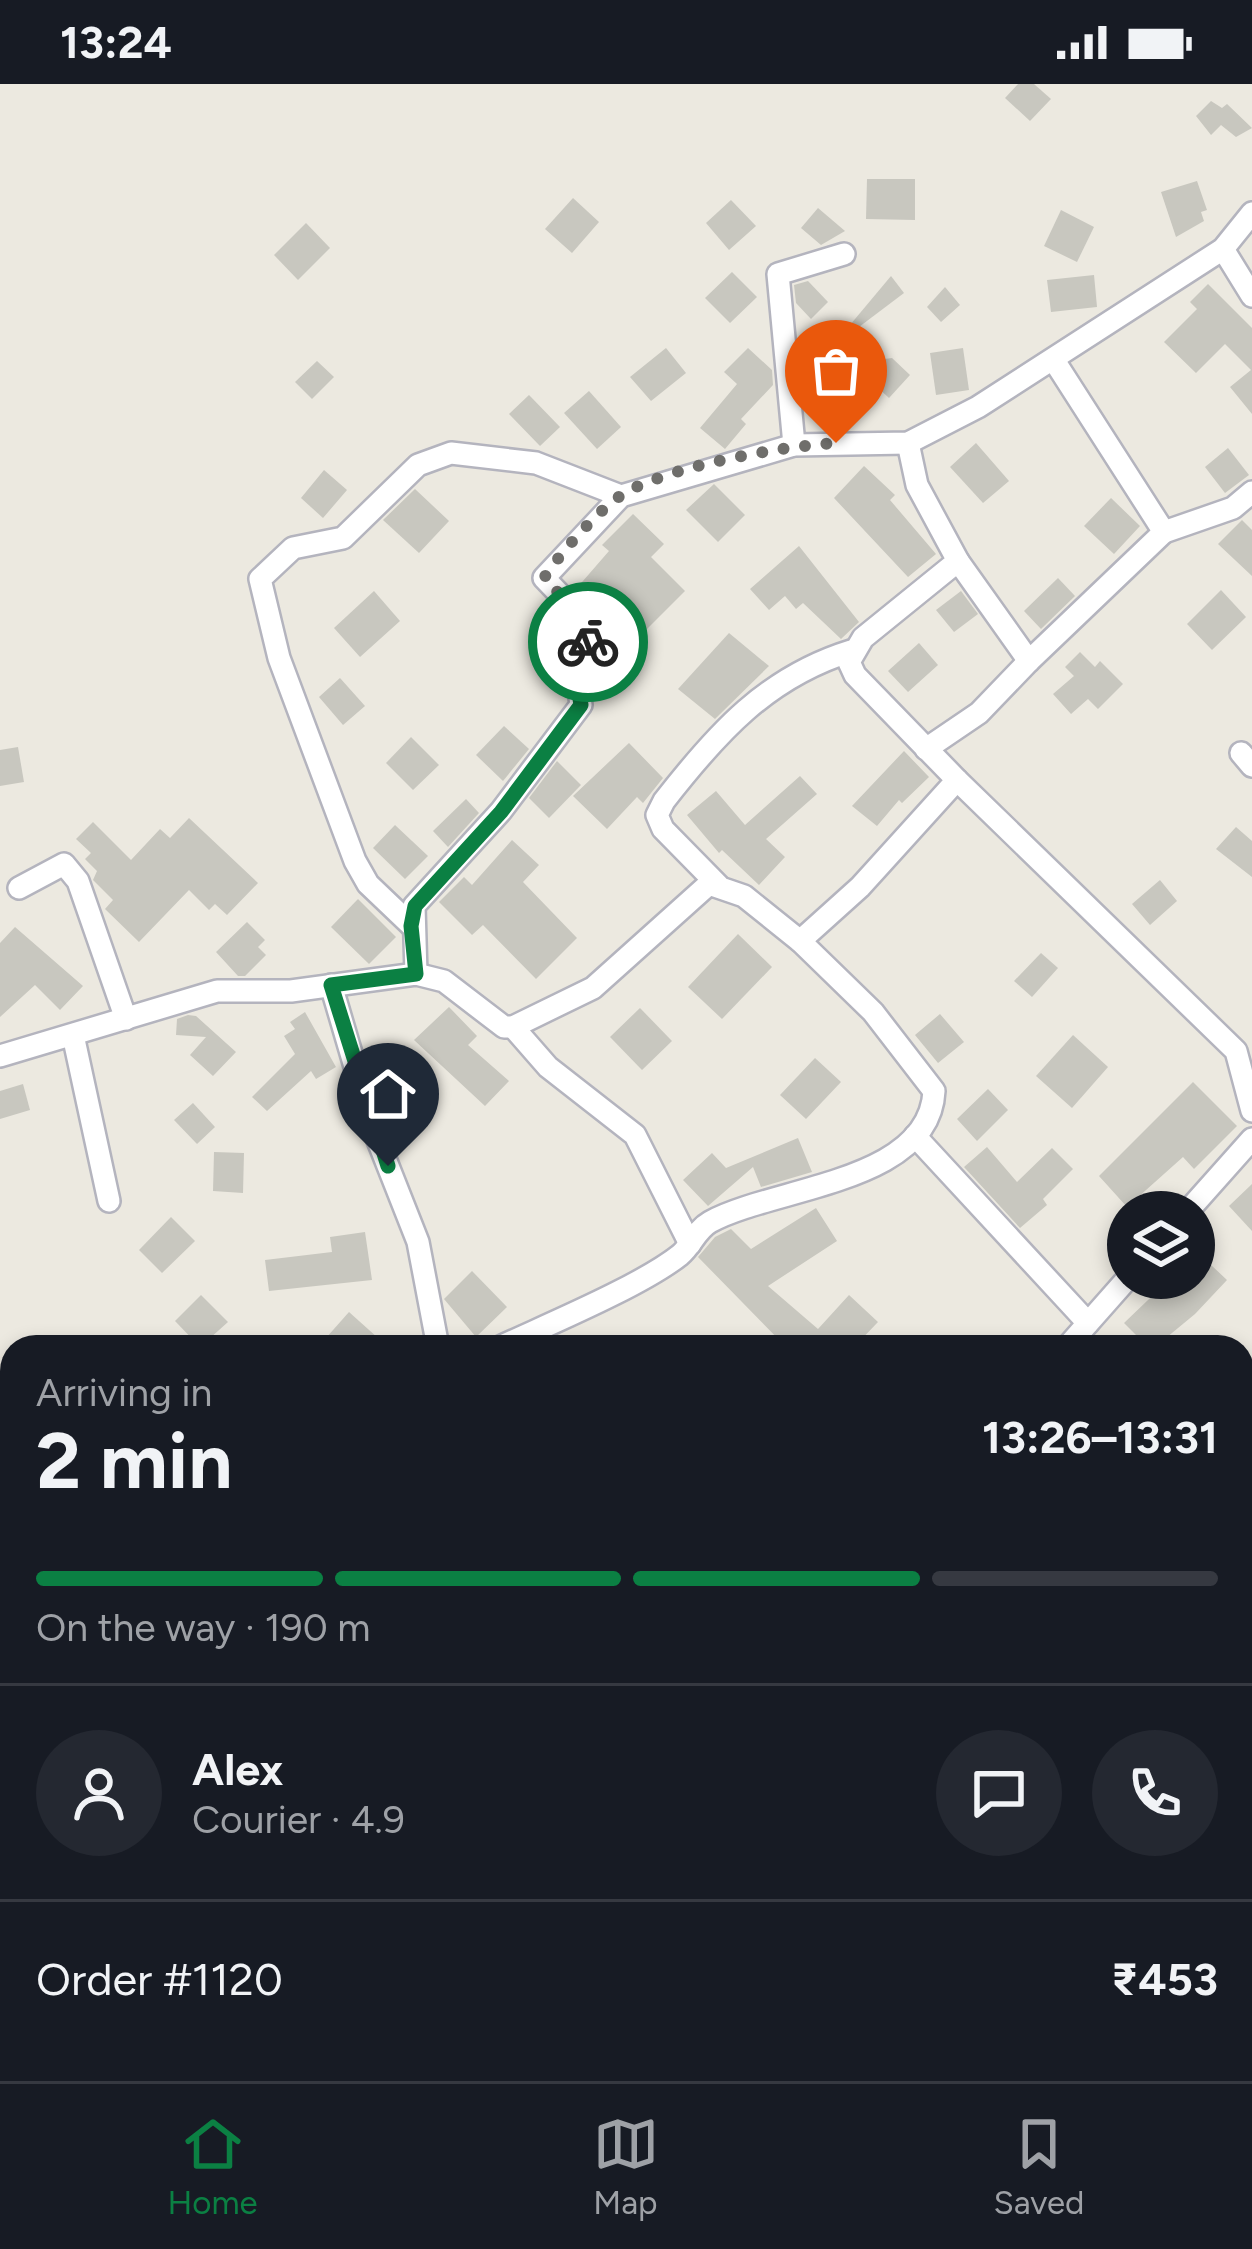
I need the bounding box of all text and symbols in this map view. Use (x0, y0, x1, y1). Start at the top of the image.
text: 13:24 (60, 15, 172, 69)
pin (785, 320, 887, 443)
icon: bag (803, 338, 869, 404)
courier (528, 582, 648, 702)
icon: bike (555, 609, 621, 675)
pin (337, 1043, 439, 1166)
icon: home (355, 1061, 421, 1127)
map controls (1107, 1191, 1215, 1299)
button: layers (1107, 1191, 1215, 1299)
text: Arriving in (36, 1369, 212, 1416)
text: 13:26–13:31 (982, 1410, 1218, 1464)
text: 2 min (36, 1414, 232, 1508)
text: On the way · 190 m (36, 1604, 371, 1651)
button: person (36, 1730, 162, 1856)
button: chat (936, 1730, 1062, 1856)
button: phone (1092, 1730, 1218, 1856)
text: Alex (192, 1742, 283, 1796)
text: Courier · 4.9 (192, 1796, 405, 1843)
text: Order #1120 (36, 1952, 283, 2006)
text: ₹453 (1111, 1952, 1218, 2006)
tab: Home (167, 2111, 258, 2222)
tab: Map (593, 2111, 659, 2222)
tab: Saved (993, 2111, 1084, 2222)

